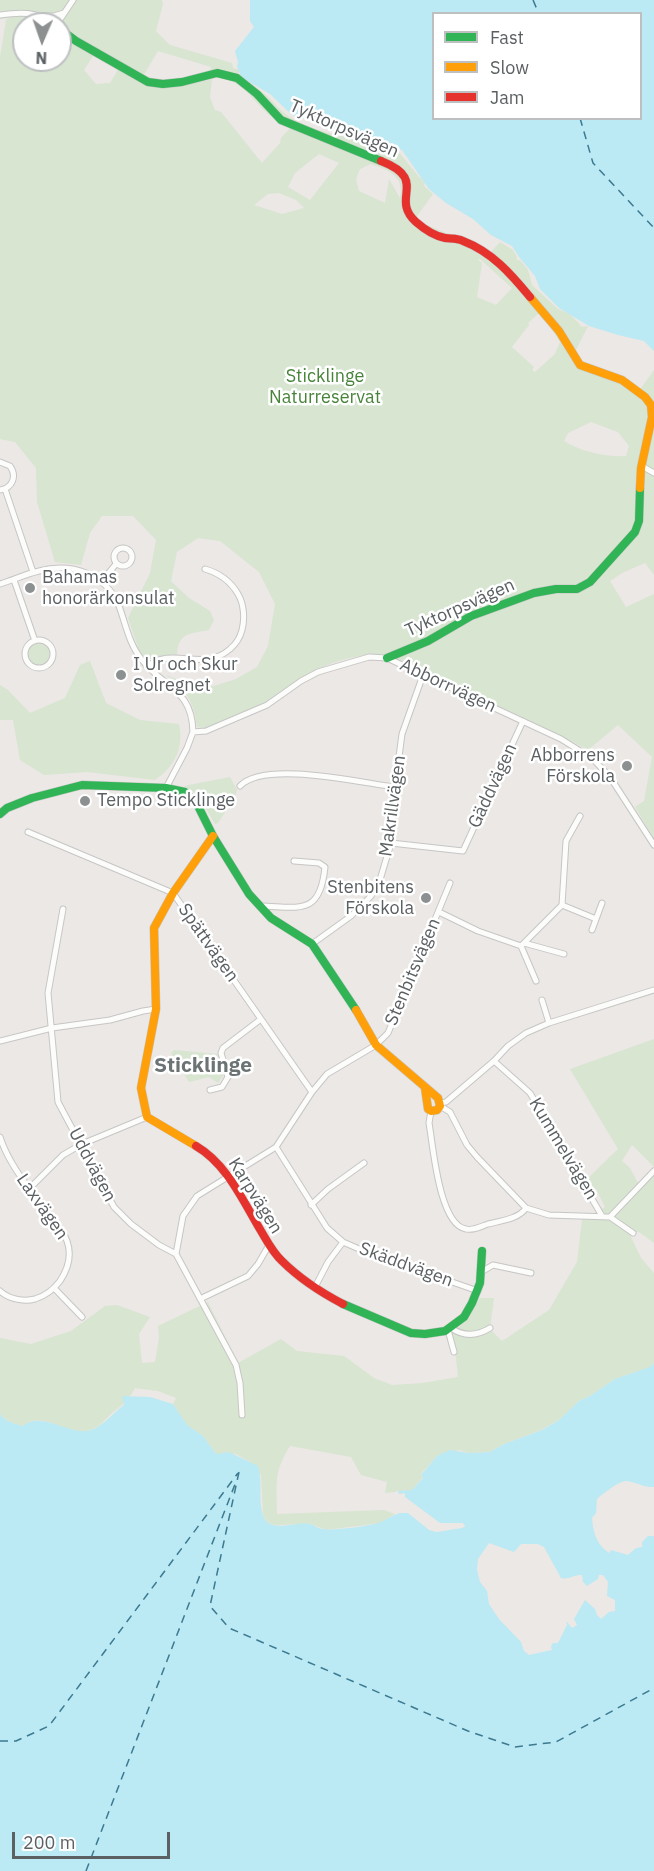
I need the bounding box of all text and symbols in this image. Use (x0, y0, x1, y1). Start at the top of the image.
north arrow (12, 12, 72, 72)
legend (432, 12, 642, 120)
text: Fast (490, 26, 524, 49)
text: N (35, 48, 48, 68)
text: Slow (490, 56, 529, 79)
text: Jam (490, 86, 525, 109)
street label: Tyktorpsvägen (286, 95, 402, 163)
park label: Sticklinge Naturreservat (269, 366, 381, 409)
place label: Bahamas honorärkonsulat (42, 567, 175, 610)
street label: Tyktorpsvägen (402, 574, 518, 642)
marker: Bahamas honorärkonsulat (23, 581, 37, 595)
place label: I Ur och Skur Solregnet (133, 654, 238, 696)
street label: Abborrvägen (396, 654, 500, 718)
marker: I Ur och Skur Solregnet (114, 668, 128, 682)
street label: Gäddvägen (464, 740, 522, 832)
place label: Abborrens Förskola (531, 745, 615, 788)
street label: Makrillvägen (375, 754, 411, 858)
marker: Abborrens Förskola (620, 759, 634, 773)
place label: Tempo Sticklinge (97, 790, 235, 812)
marker: Tempo Sticklinge (78, 794, 92, 808)
place label: Stenbitens Förskola (327, 877, 414, 920)
marker: Stenbitens Förskola (419, 891, 433, 905)
street label: Spättvägen (173, 900, 243, 986)
street label: Stenbitsvägen (381, 915, 445, 1029)
district label: Sticklinge (154, 1053, 252, 1079)
street label: Kummelvägen (524, 1094, 602, 1204)
street label: Uddvägen (63, 1124, 121, 1206)
street label: Karpvägen (223, 1154, 287, 1238)
street label: Laxvägen (11, 1170, 73, 1244)
street label: Skäddvägen (356, 1238, 456, 1292)
scale bar (15, 1820, 172, 1858)
text: 200 m (23, 1831, 75, 1854)

